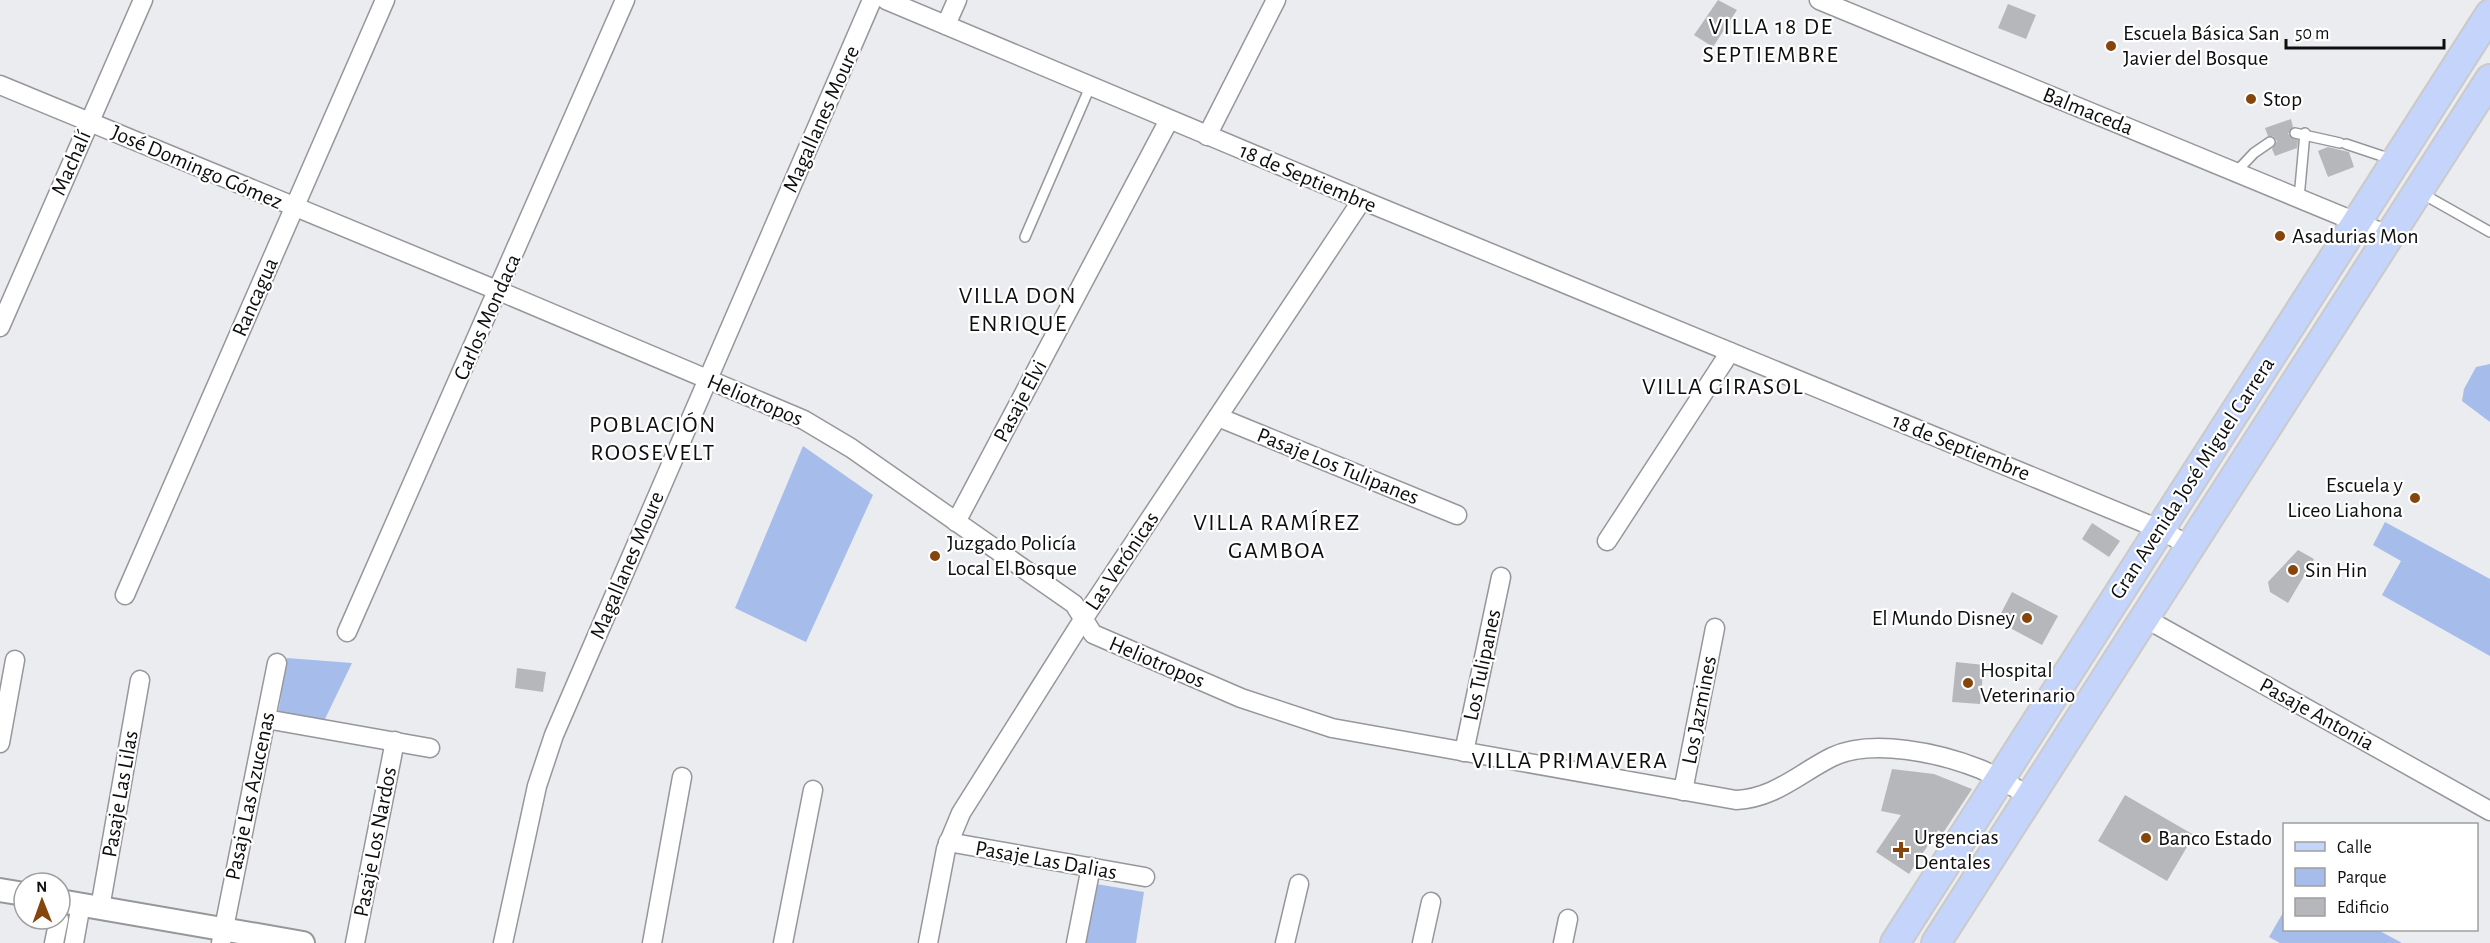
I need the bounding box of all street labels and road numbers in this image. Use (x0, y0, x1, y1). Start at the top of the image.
street label: Magallanes Moure (779, 42, 863, 196)
street label: Balmaceda (2040, 83, 2136, 139)
street label: José Domingo Gómez (108, 121, 286, 213)
street label: Machalí (47, 127, 95, 199)
street label: 18 de Septiembre (1236, 139, 1380, 217)
street label: Carlos Mondaca (449, 251, 525, 383)
street label: Rancagua (228, 254, 282, 340)
street label: Gran Avenida José Miguel Carrera (2106, 353, 2278, 603)
street label: Pasaje Elvi (989, 356, 1051, 446)
street label: Heliotropos (704, 370, 806, 430)
street label: 18 de Septiembre (1889, 409, 2033, 485)
street label: Pasaje Los Tulipanes (1254, 424, 1422, 508)
street label: Magallanes Moure (586, 488, 668, 642)
street label: Las Verónicas (1081, 508, 1163, 614)
street label: Los Tulipanes (1459, 607, 1505, 723)
street label: Heliotropos (1106, 632, 1208, 692)
street label: Los Jazmines (1678, 654, 1720, 766)
street label: Pasaje Antonia (2256, 674, 2378, 754)
street label: Pasaje Las Azucenas (221, 710, 279, 882)
street label: Pasaje Las Lilas (98, 729, 142, 859)
street label: Pasaje Los Nardos (350, 765, 400, 919)
street label: Pasaje Las Dalias (973, 837, 1119, 883)

